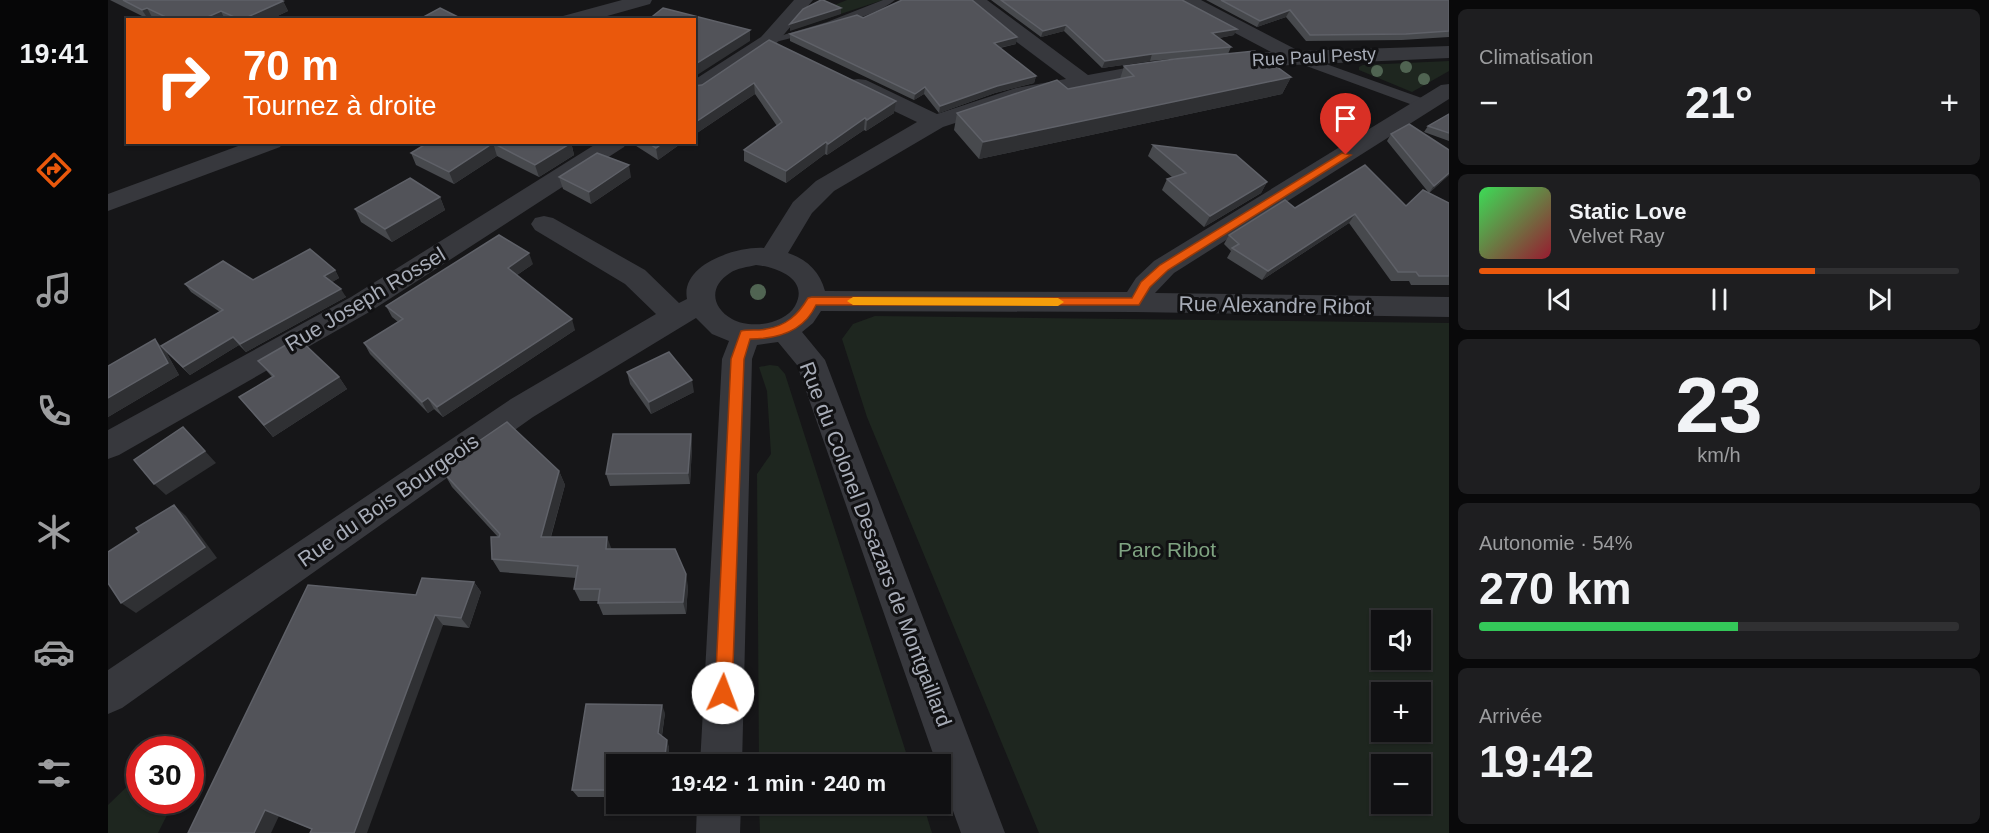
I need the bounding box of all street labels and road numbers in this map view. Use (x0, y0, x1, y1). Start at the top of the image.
street label: Rue Paul Pesty (1252, 44, 1376, 70)
street label: Rue Joseph Rossel (281, 242, 449, 356)
street label: Rue Alexandre Ribot (1179, 292, 1372, 318)
street label: Rue du Colonel Desazars de Montgaillard (796, 358, 956, 730)
street label: Rue du Bois Bourgeois (293, 429, 483, 571)

